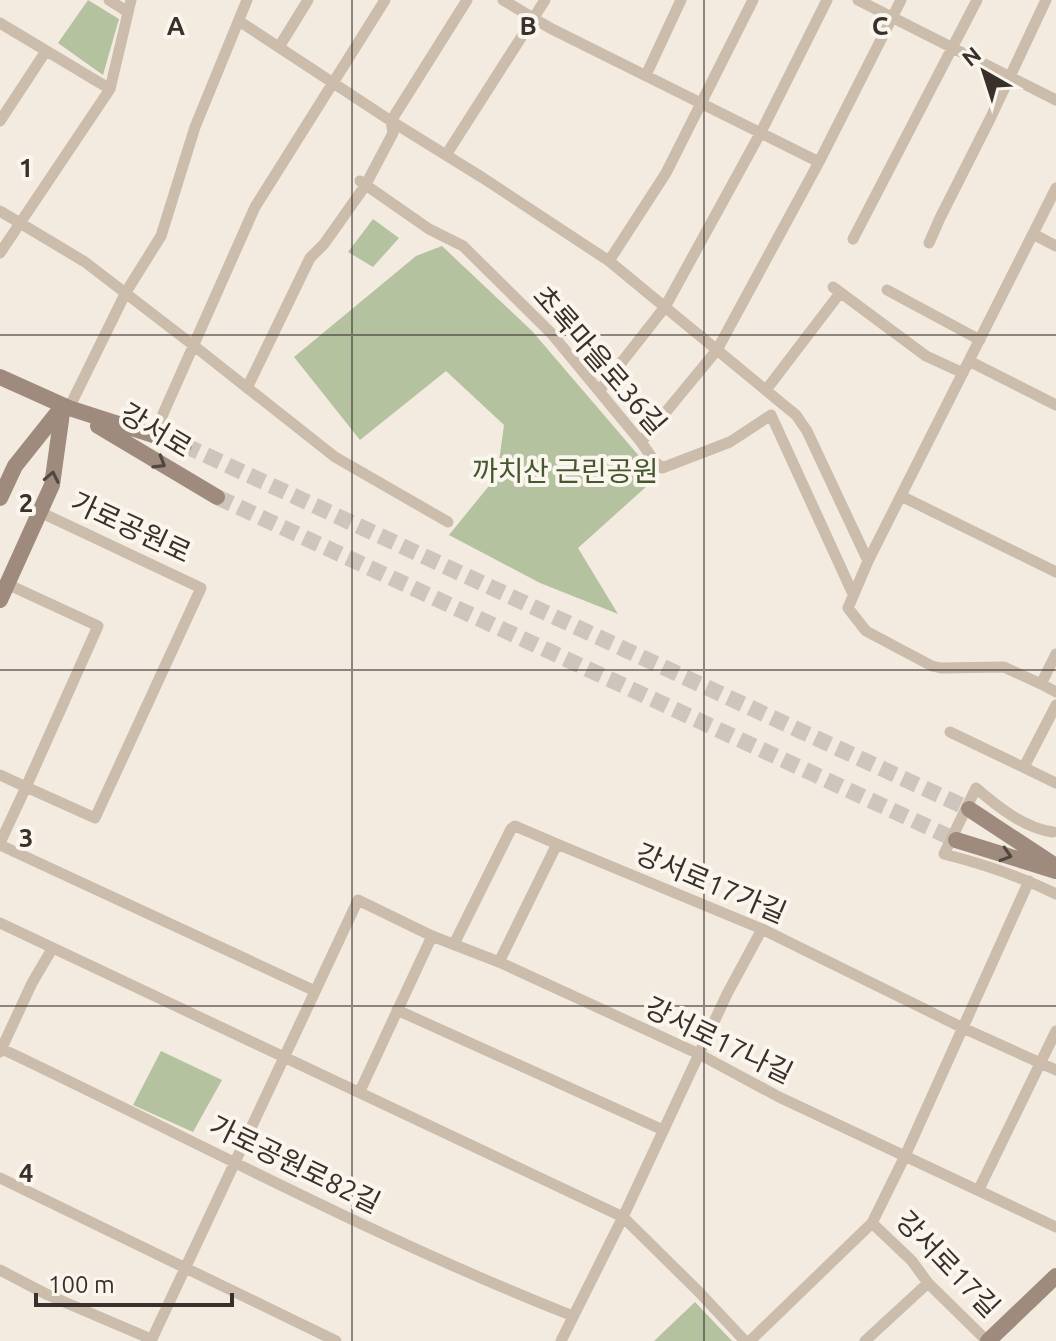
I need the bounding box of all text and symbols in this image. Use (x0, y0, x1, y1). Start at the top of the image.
text: A (167, 11, 186, 40)
text: B (519, 11, 537, 40)
text: C (872, 11, 889, 40)
north arrow (944, 32, 1024, 112)
text: N (957, 41, 985, 71)
text: 1 (19, 153, 33, 182)
street label: 초록마을로36길 (528, 279, 673, 440)
street label: 강서로 (115, 396, 197, 463)
one-way arrow (151, 453, 166, 468)
park label: 까치산 근린공원 (472, 455, 658, 486)
one-way arrow (43, 470, 60, 484)
street label: 가로공원로 (66, 485, 196, 568)
text: 2 (19, 488, 33, 517)
text: 3 (19, 823, 33, 852)
street label: 강서로17가길 (631, 837, 791, 928)
one-way arrow (998, 846, 1012, 862)
street label: 강서로17나길 (640, 990, 798, 1089)
street label: 가로공원로82길 (205, 1109, 386, 1218)
text: 4 (19, 1158, 33, 1187)
street label: 강서로17길 (890, 1204, 1006, 1323)
scale bar (36, 1257, 232, 1307)
text: 100 m (48, 1271, 115, 1298)

